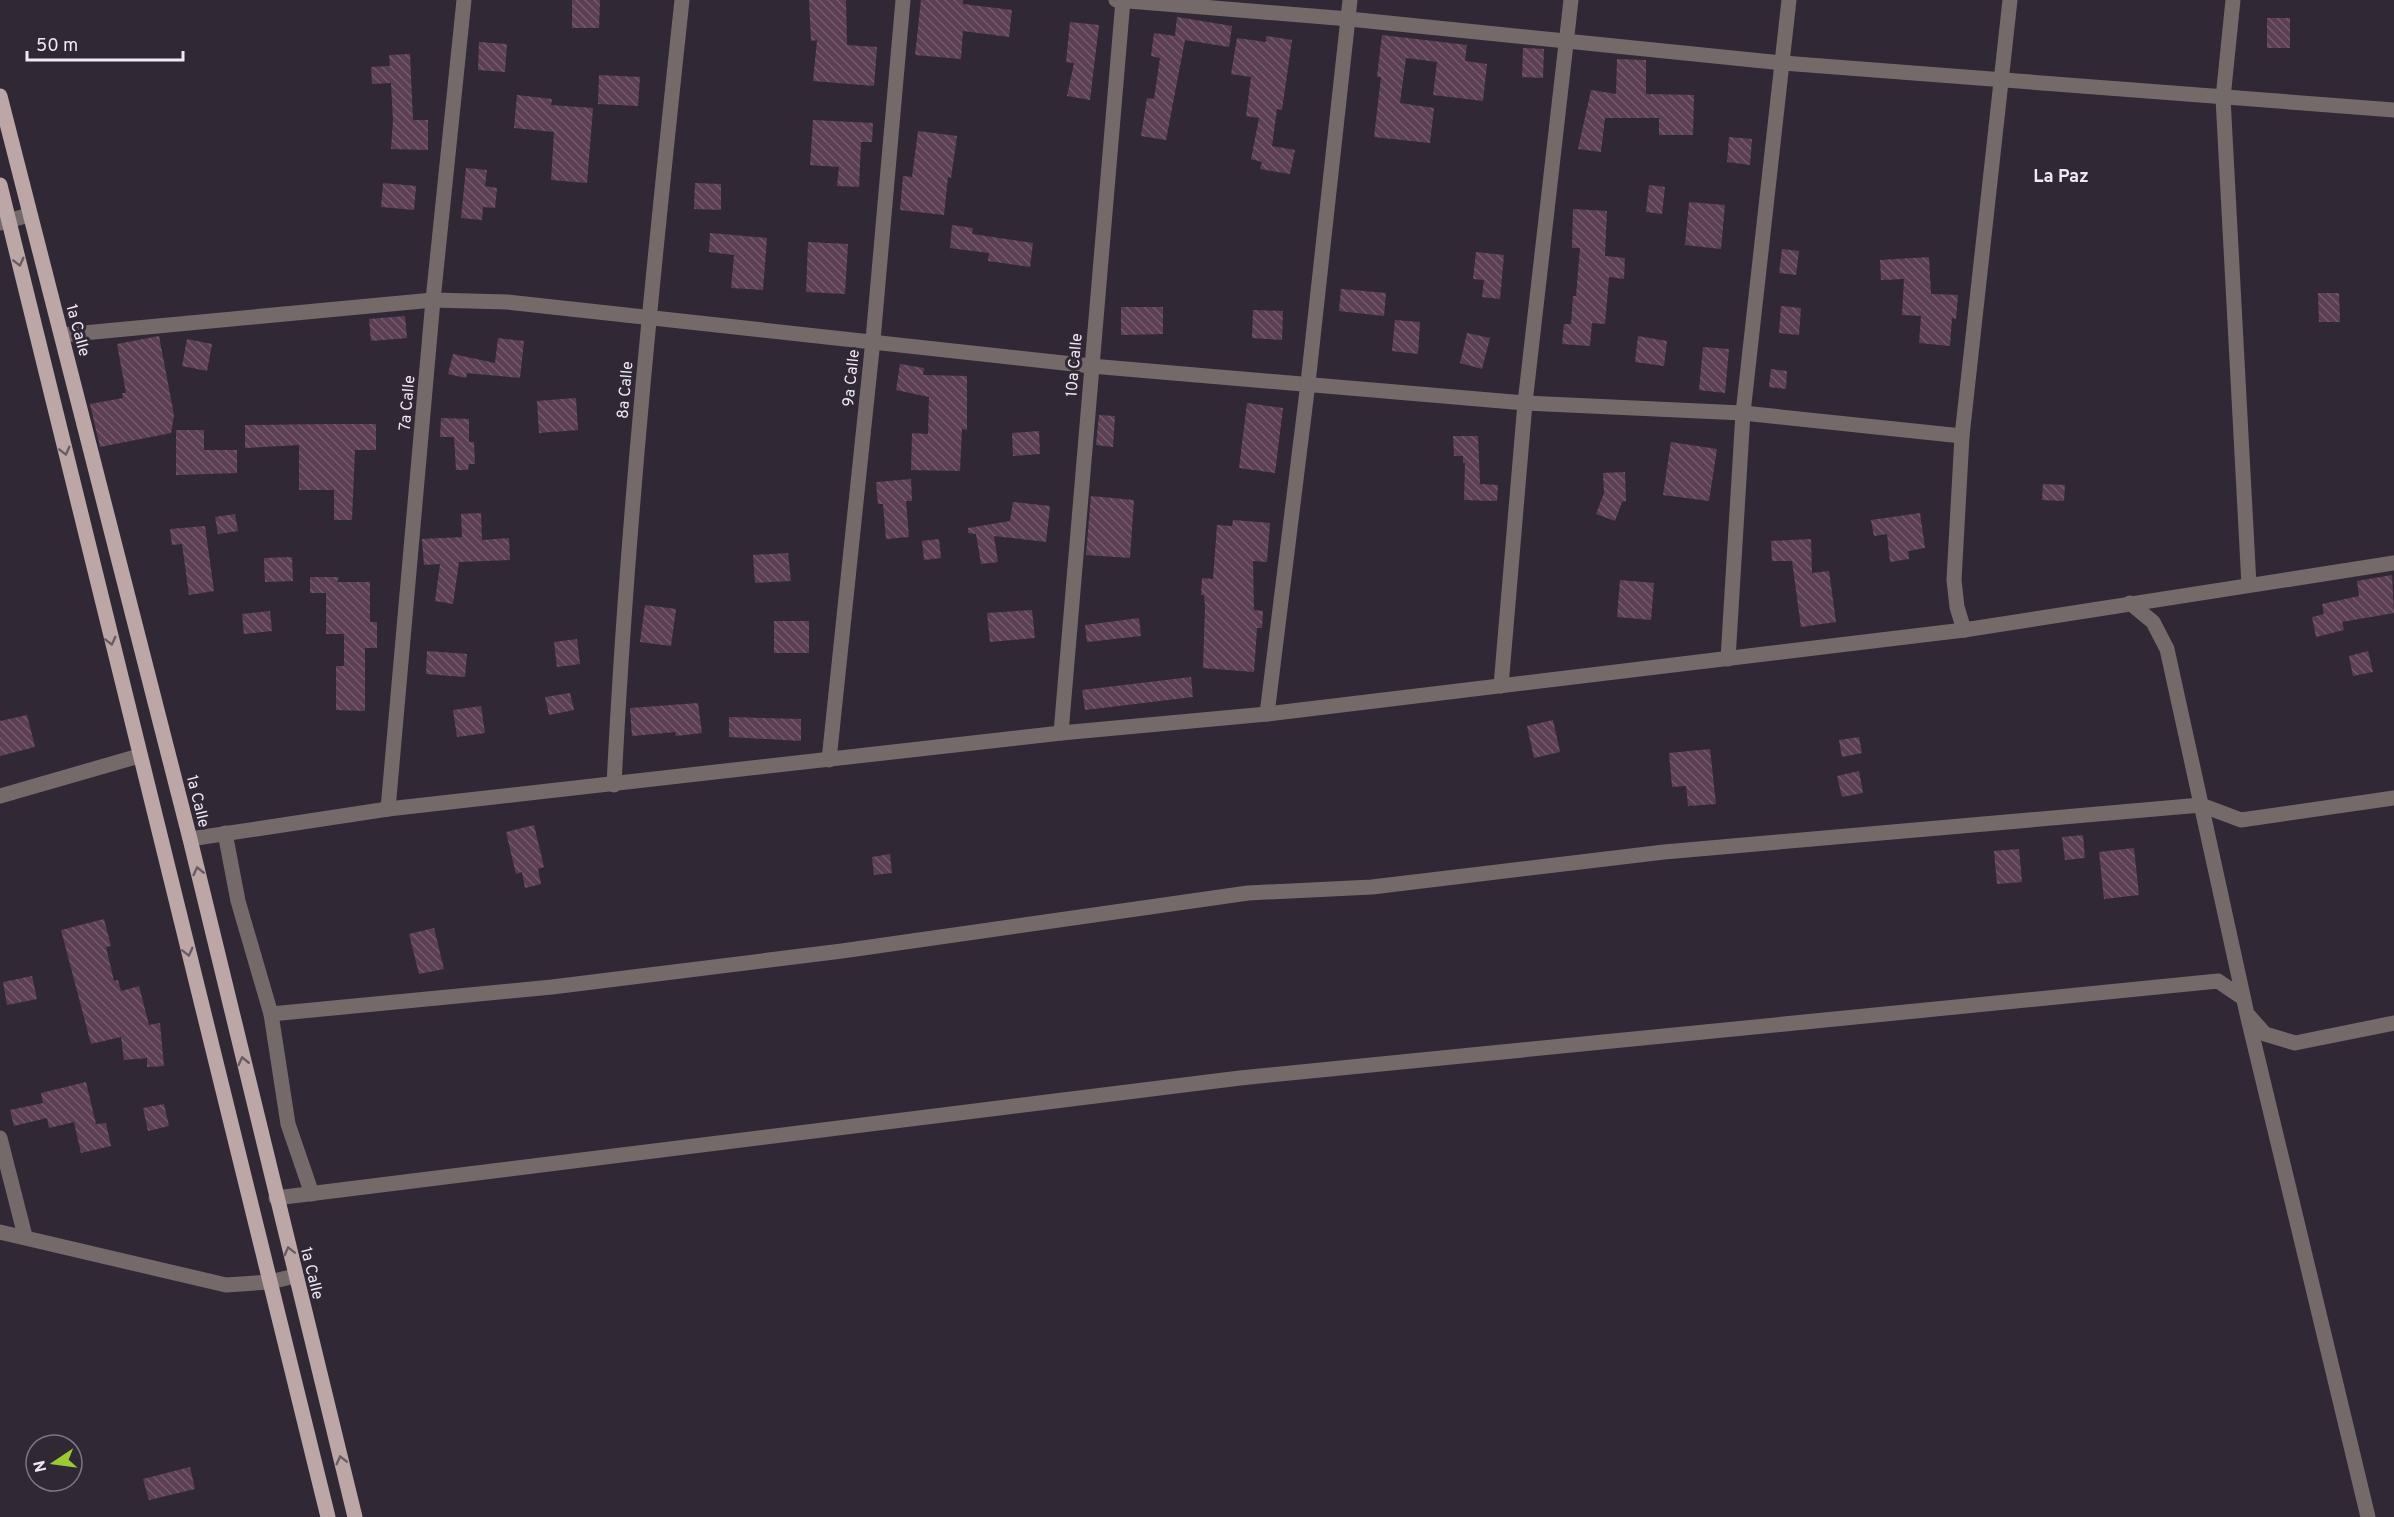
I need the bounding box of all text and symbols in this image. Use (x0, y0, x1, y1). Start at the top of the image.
scale bar (27, 24, 183, 62)
text: 50 m (36, 35, 78, 58)
district label: La Paz (2033, 166, 2089, 189)
one-way arrow (11, 257, 24, 267)
street label: 1a Calle (60, 302, 94, 359)
street label: 10a Calle (1062, 332, 1088, 398)
street label: 9a Calle (839, 349, 865, 408)
street label: 8a Calle (614, 360, 638, 420)
street label: 7a Calle (396, 375, 420, 432)
one-way arrow (58, 446, 71, 456)
one-way arrow (104, 635, 117, 645)
street label: 1a Calle (181, 773, 213, 830)
one-way arrow (192, 867, 205, 877)
one-way arrow (181, 947, 194, 957)
one-way arrow (238, 1056, 251, 1066)
street label: 1a Calle (295, 1245, 327, 1302)
one-way arrow (284, 1246, 297, 1256)
north arrow (24, 1433, 84, 1493)
one-way arrow (336, 1455, 348, 1466)
text: N (30, 1458, 52, 1474)

